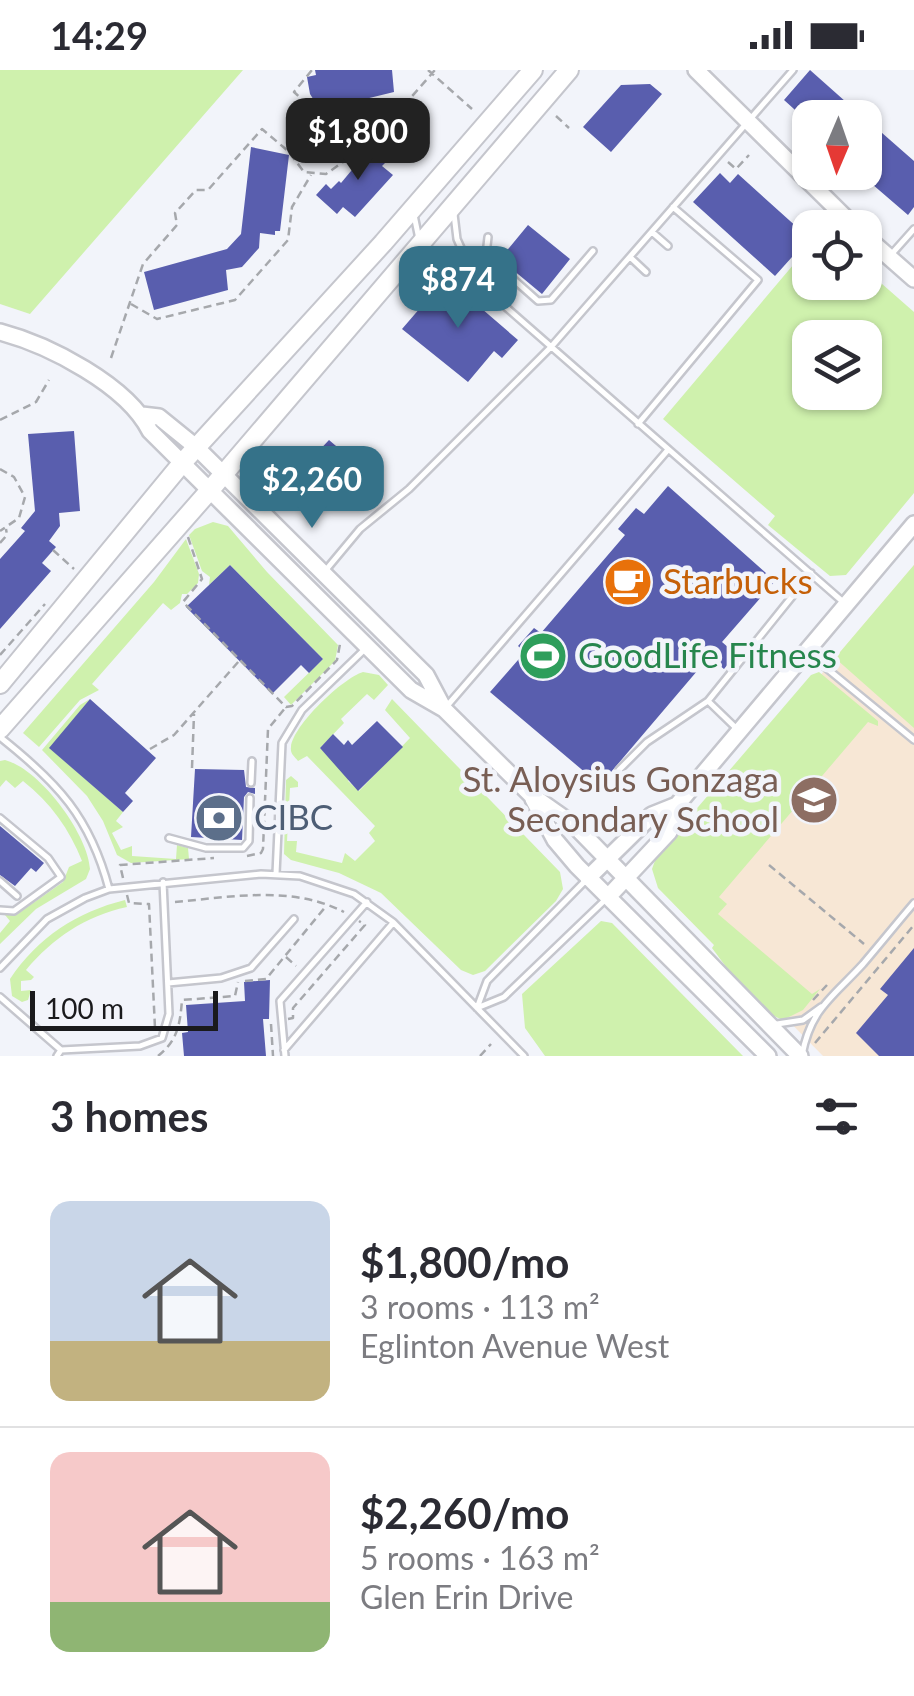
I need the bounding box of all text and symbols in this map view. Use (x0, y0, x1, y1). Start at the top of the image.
text: 14:29 (50, 12, 148, 58)
pin: $1,800 (277, 98, 439, 183)
north arrow (792, 100, 882, 190)
map controls (792, 100, 882, 410)
text: $1,800 (308, 111, 408, 150)
button: locate (792, 210, 882, 300)
pin: $874 (399, 246, 517, 331)
text: $874 (421, 259, 495, 298)
button: layers (792, 320, 882, 410)
pin: $2,260 (231, 446, 393, 531)
text: $2,260 (262, 459, 362, 498)
cafe icon: Starbucks (602, 556, 654, 608)
place label: Starbucks (663, 559, 813, 601)
sports icon: GoodLife Fitness (517, 630, 569, 682)
place label: GoodLife Fitness (578, 633, 837, 675)
place label: St. Aloysius Gonzaga Secondary School (463, 757, 779, 839)
school or university icon: St. Aloysius Gonzaga Secondary School (788, 774, 840, 826)
bank icon: CIBC (193, 792, 245, 844)
place label: CIBC (254, 795, 333, 837)
scale bar (30, 986, 218, 1030)
text: 100 m (45, 991, 124, 1025)
icon: filters (809, 1089, 864, 1144)
text: 3 homes (50, 1091, 208, 1141)
text: $1,800/mo (360, 1237, 569, 1287)
icon: home (130, 1241, 250, 1361)
text: 3 rooms · 113 m² (360, 1287, 600, 1326)
text: Eglinton Avenue West (360, 1326, 669, 1365)
text: $2,260/mo (360, 1488, 569, 1538)
icon: home (130, 1492, 250, 1612)
text: 5 rooms · 163 m² (360, 1538, 600, 1577)
text: Glen Erin Drive (360, 1577, 573, 1616)

